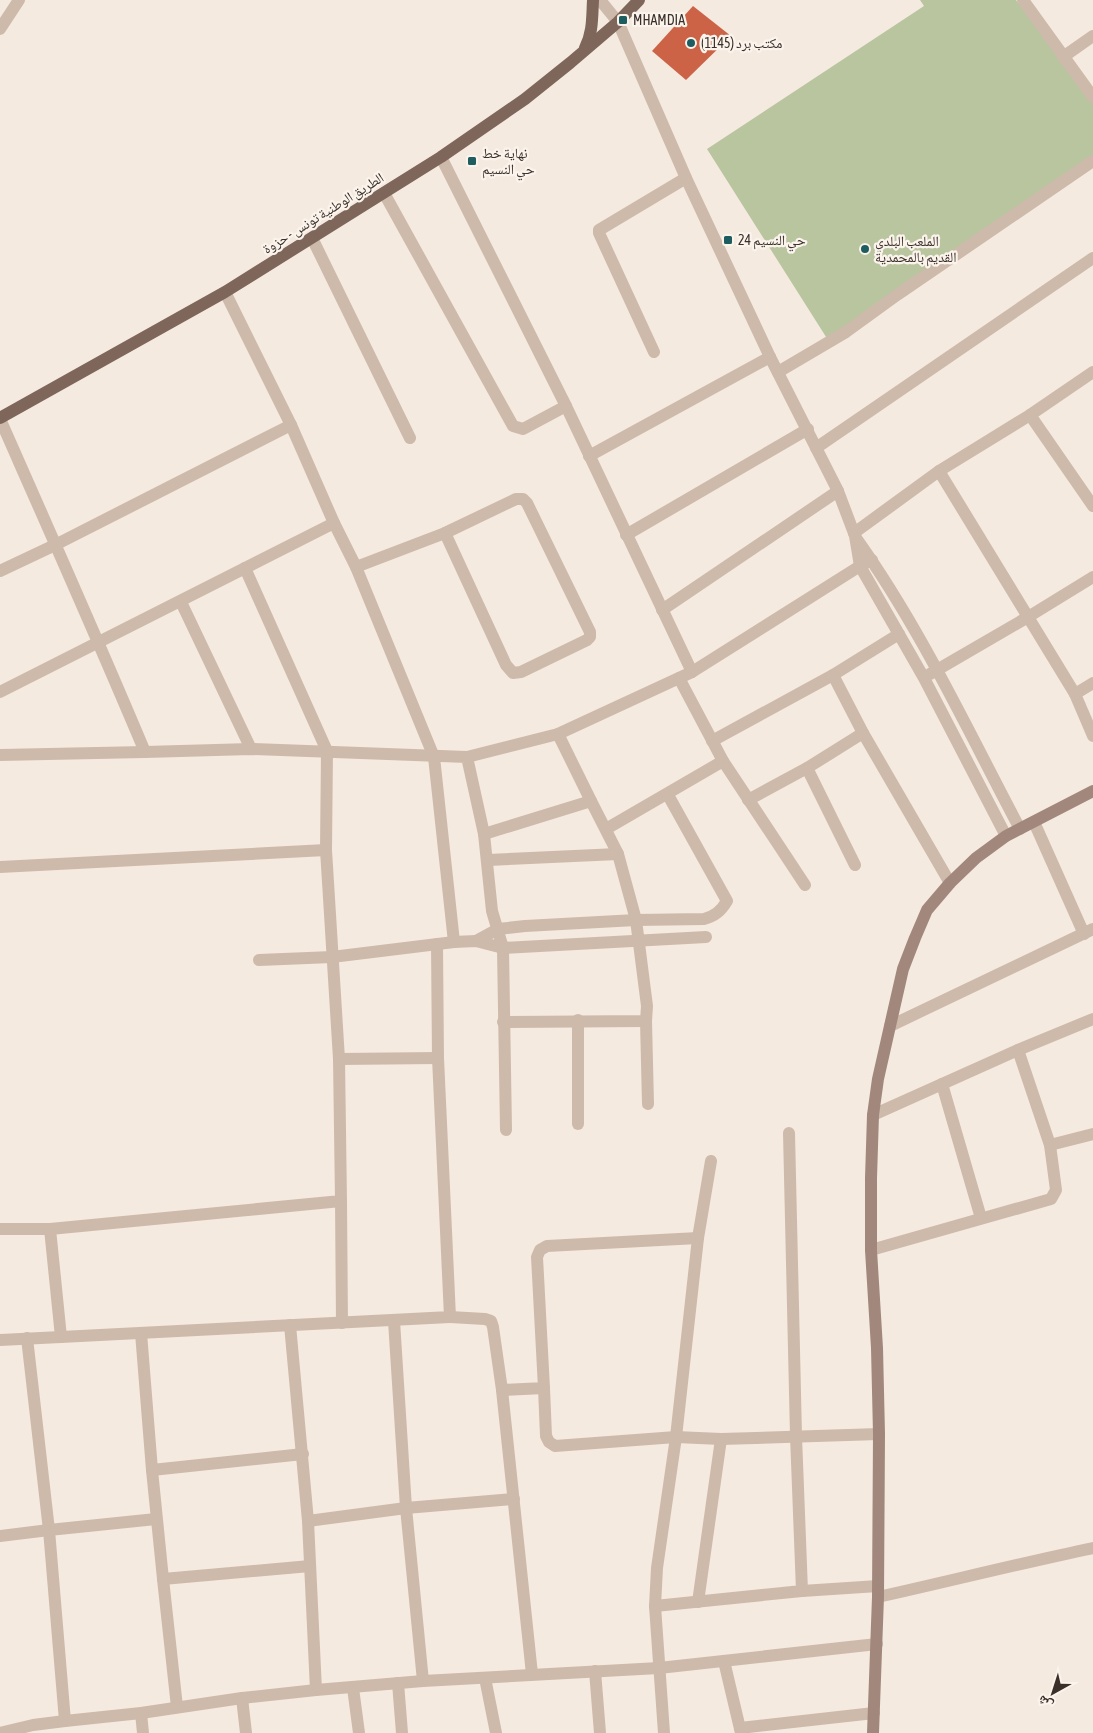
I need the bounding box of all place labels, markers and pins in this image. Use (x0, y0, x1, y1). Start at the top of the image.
place label: MHAMDIA (633, 12, 685, 28)
marker: MHAMDIA (617, 14, 629, 26)
place label: مكتب برد (1145) (701, 35, 783, 52)
marker: مكتب برد (1145) (685, 37, 697, 49)
place label: نهاية خط حي النسيم (482, 145, 535, 181)
marker: نهاية خط حي النسيم (466, 155, 478, 167)
place label: حي النسيم 24 (738, 232, 806, 252)
place label: الملعب البلدي القديم بالمحمدية (875, 233, 956, 267)
marker: حي النسيم 24 (722, 234, 734, 246)
marker: الملعب البلدي القديم بالمحمدية (859, 243, 871, 255)

